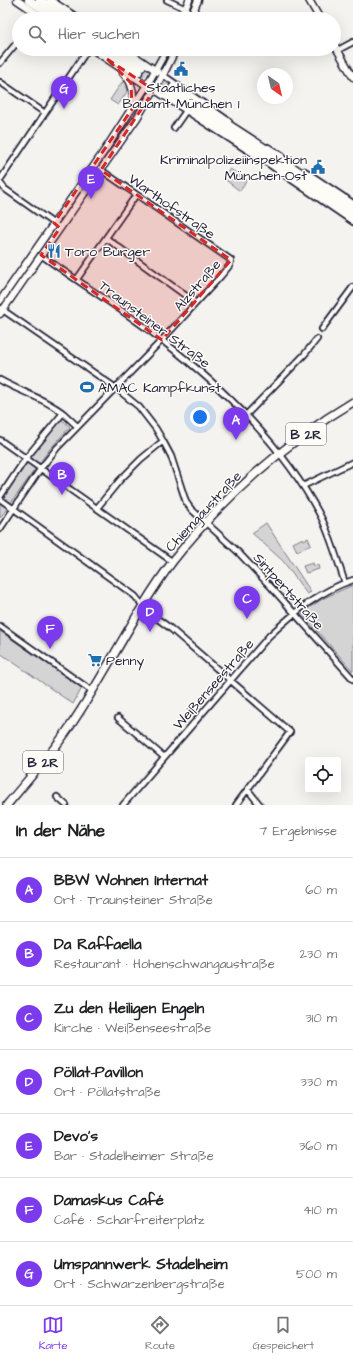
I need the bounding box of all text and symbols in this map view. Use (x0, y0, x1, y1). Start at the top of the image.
search box (12, 12, 341, 56)
icon: search (26, 23, 48, 45)
text: Hier suchen (58, 24, 139, 45)
public building icon: Staatliches Bauamt München 1 (173, 61, 189, 77)
north arrow (257, 68, 293, 104)
pin: G (51, 76, 77, 109)
place label: Staatliches Bauamt München 1 (123, 78, 240, 114)
place label: Kriminalpolizeiinspektion München-Ost (160, 150, 307, 186)
public building icon: Kriminalpolizeiinspektion München-Ost (310, 159, 326, 175)
pin: E (78, 166, 104, 199)
street label: Warthofstraße (124, 169, 219, 244)
place label: Toro Burger (65, 242, 150, 262)
restaurant icon: Toro Burger (46, 243, 62, 259)
street label: Alzstraße (169, 255, 226, 316)
street label: Traunsteiner Straße (94, 276, 215, 374)
place label: AMAC Kampfkunst (98, 378, 221, 398)
sports icon: AMAC Kampfkunst (79, 379, 95, 395)
your location (190, 407, 210, 427)
pin: A (223, 407, 249, 440)
road number: B 2R (286, 423, 326, 445)
pin: B (49, 462, 75, 495)
street label: Chiemgaustraße (161, 467, 247, 557)
street label: Sintpertstraße (248, 549, 329, 635)
pin: C (234, 586, 260, 619)
pin: D (137, 599, 163, 632)
pin: F (37, 616, 63, 649)
street label: Weißenseestraße (169, 635, 259, 734)
place label: Penny (106, 651, 145, 671)
supermarket icon: Penny (87, 652, 103, 668)
road number: B 2R (23, 751, 63, 773)
map controls (305, 757, 341, 793)
button: locate (305, 757, 341, 793)
text: In der Nähe (16, 819, 105, 843)
text: 7 Ergebnisse (259, 822, 337, 840)
text: BBW Wohnen Internat (54, 870, 208, 891)
text: A (25, 881, 33, 899)
text: 60 m (305, 881, 337, 899)
text: Ort · Traunsteiner Straße (54, 891, 213, 909)
text: Da Raffaella (54, 934, 142, 955)
text: B (24, 945, 34, 963)
text: 230 m (299, 945, 337, 963)
text: Restaurant · Hohenschwangaustraße (54, 955, 275, 973)
text: Zu den Heiligen Engeln (54, 998, 204, 1019)
text: C (24, 1009, 34, 1027)
text: 310 m (305, 1009, 337, 1027)
text: Kirche · Weißenseestraße (54, 1019, 211, 1037)
text: Pöllat-Pavillon (54, 1062, 143, 1083)
text: D (25, 1073, 33, 1091)
text: 330 m (300, 1073, 337, 1091)
text: Ort · Pöllatstraße (54, 1083, 161, 1101)
text: Devo's (54, 1126, 98, 1147)
text: E (25, 1137, 33, 1155)
text: 360 m (299, 1137, 337, 1155)
text: Bar · Stadelheimer Straße (54, 1147, 214, 1165)
text: Damaskus Café (54, 1190, 164, 1211)
text: F (24, 1201, 34, 1219)
text: 410 m (303, 1201, 337, 1219)
text: Café · Scharfreiterplatz (54, 1211, 205, 1229)
text: Umspannwerk Stadelheim (54, 1254, 227, 1275)
text: G (24, 1265, 34, 1283)
text: 500 m (296, 1265, 337, 1283)
text: Ort · Schwarzenbergstraße (54, 1275, 225, 1293)
tab: Karte (39, 1314, 67, 1353)
tab: Route (145, 1314, 175, 1353)
tab: Gespeichert (253, 1314, 314, 1353)

